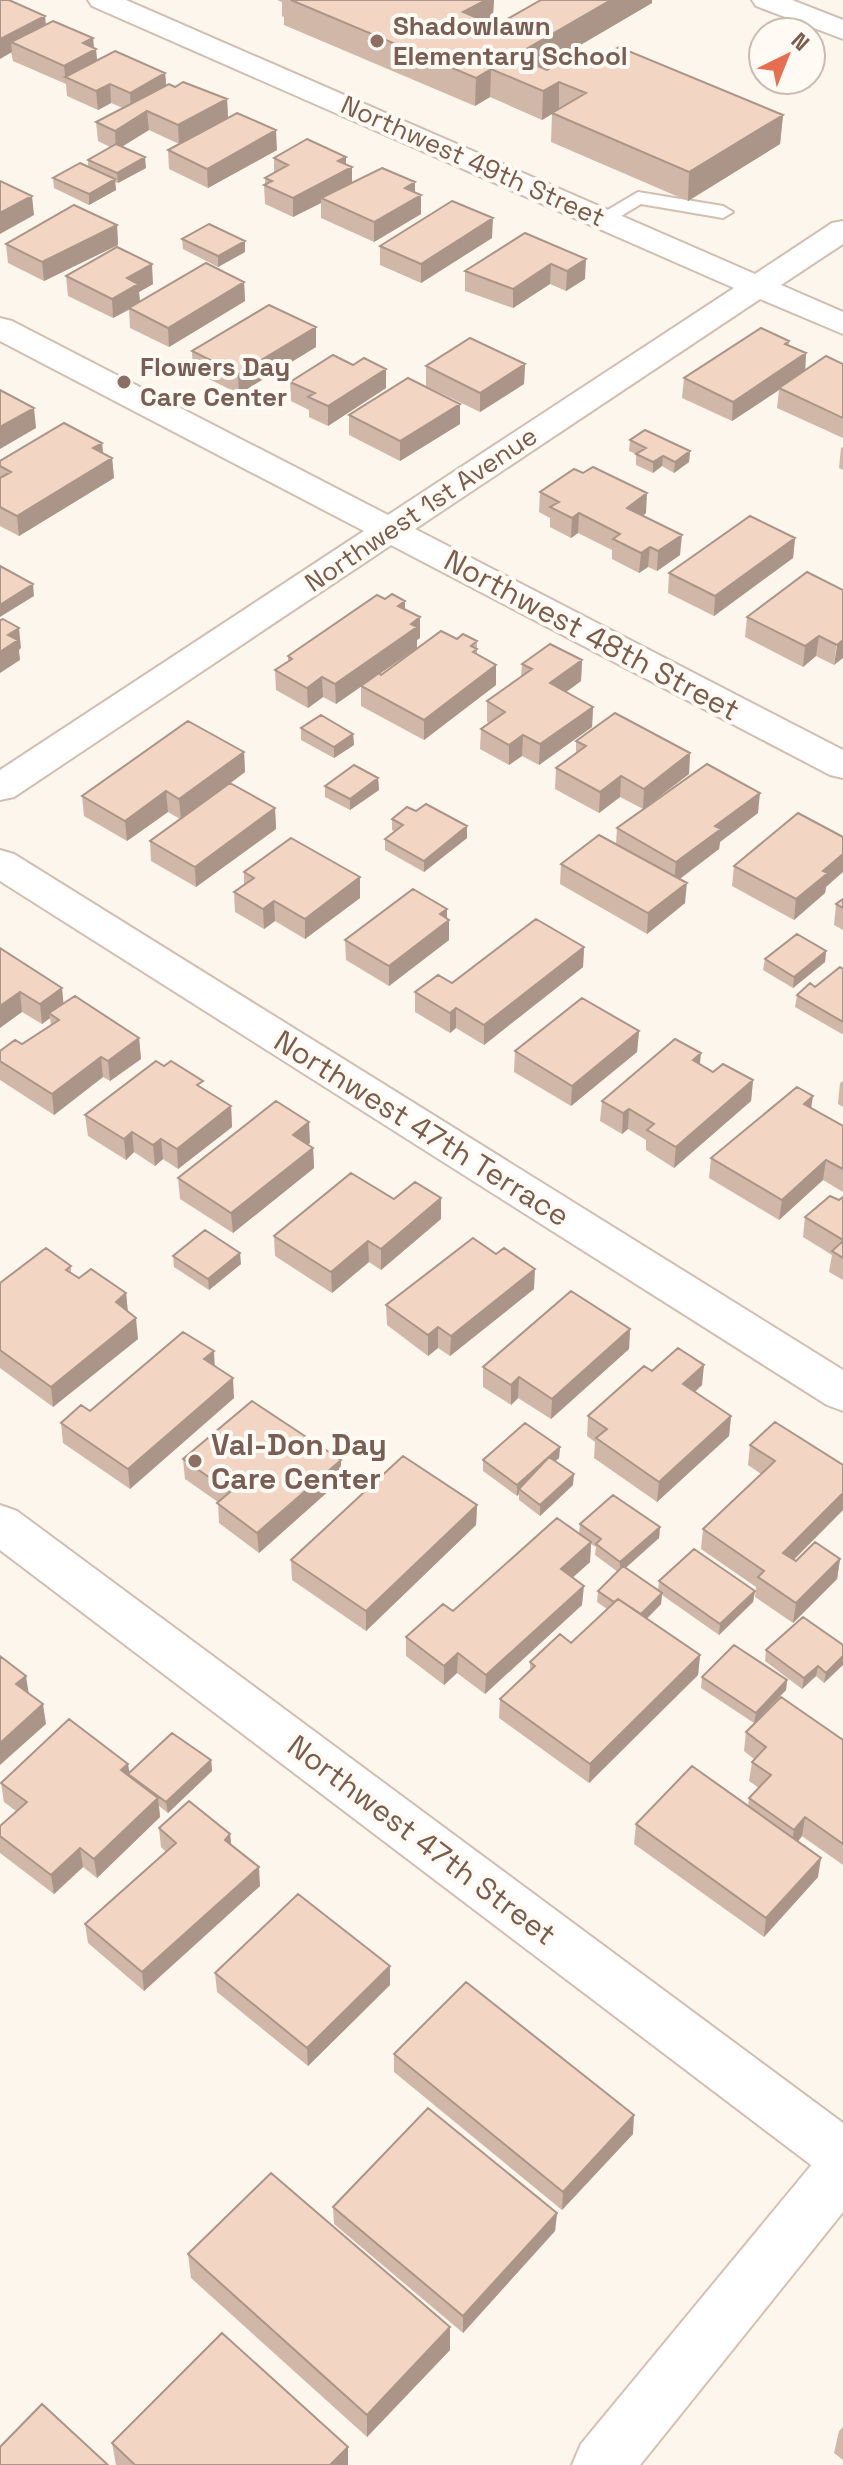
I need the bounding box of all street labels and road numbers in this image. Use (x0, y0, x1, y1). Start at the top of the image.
street label: Northwest 49th Street (336, 87, 610, 235)
street label: Northwest 1st Avenue (298, 418, 544, 600)
street label: Northwest 48th Street (437, 540, 747, 730)
street label: Northwest 47th Terrace (267, 1021, 577, 1235)
street label: Northwest 47th Street (280, 1726, 564, 1954)

